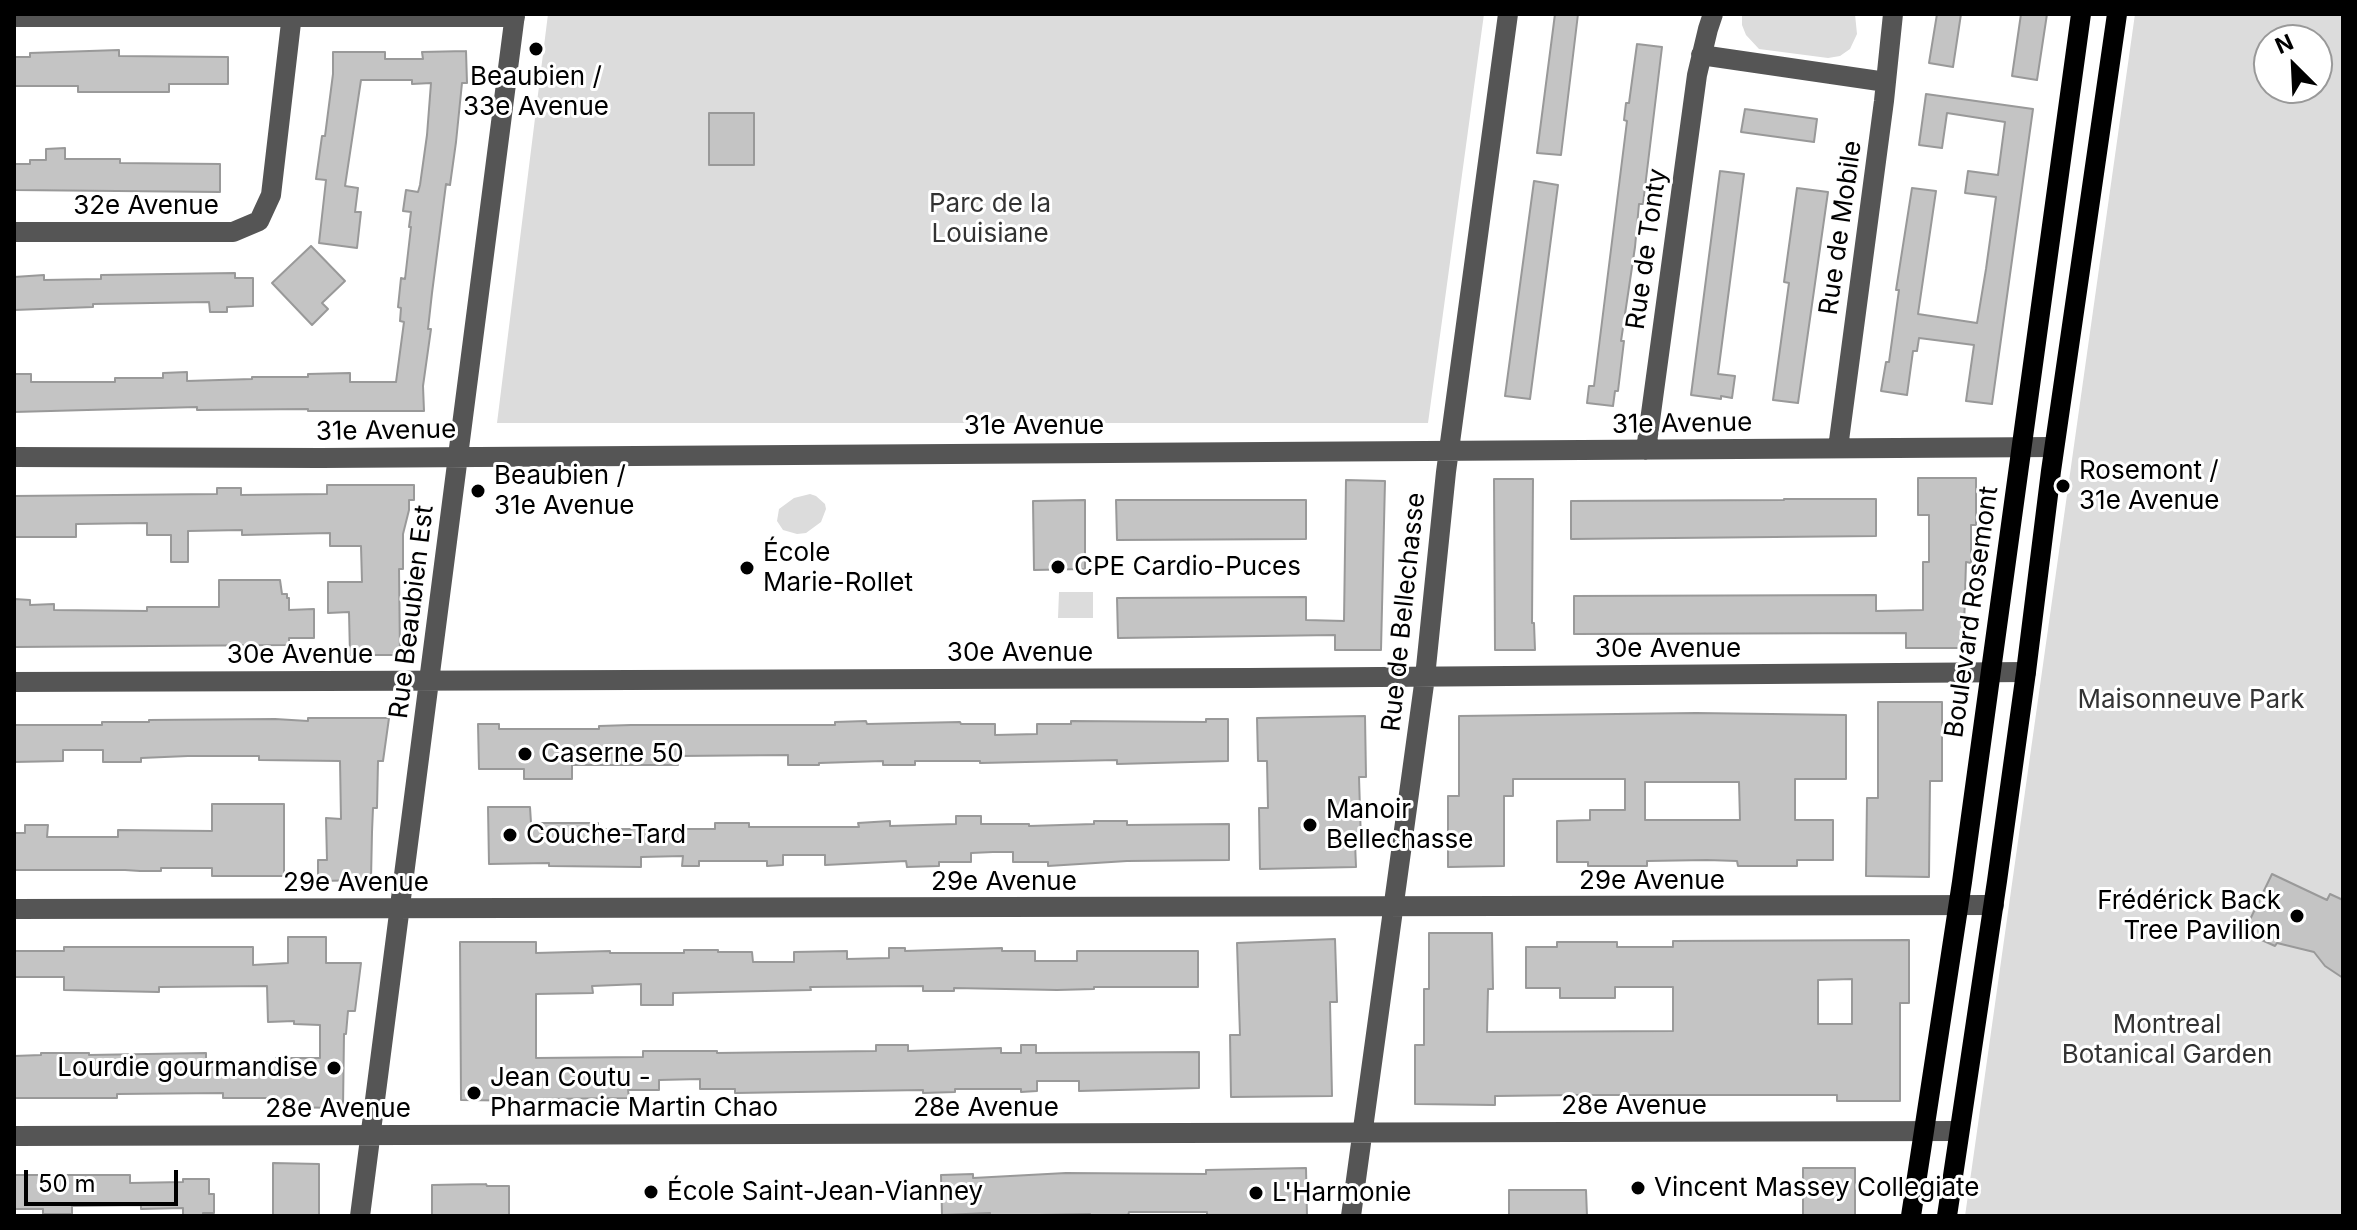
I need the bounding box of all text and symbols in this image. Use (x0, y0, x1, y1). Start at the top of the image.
north arrow (2253, 24, 2333, 104)
text: N (2271, 29, 2297, 59)
marker: Beaubien / 33e Avenue (527, 40, 545, 58)
place label: Beaubien / 33e Avenue (463, 61, 609, 122)
street label: Rue de Mobile (1813, 139, 1869, 317)
street label: Rue de Tonty (1620, 166, 1674, 332)
park label: Parc de la Louisiane (929, 188, 1051, 250)
street label: 32e Avenue (73, 190, 219, 222)
street label: 31e Avenue (1612, 407, 1752, 441)
street label: 31e Avenue (964, 410, 1104, 442)
street label: 31e Avenue (316, 414, 456, 448)
place label: Rosemont / 31e Avenue (2079, 455, 2219, 516)
place label: Beaubien / 31e Avenue (494, 460, 634, 522)
marker: Rosemont / 31e Avenue (2054, 477, 2072, 495)
marker: Beaubien / 31e Avenue (469, 482, 487, 500)
street label: Boulevard Rosemont (1939, 484, 2005, 740)
street label: Rue de Bellechasse (1376, 491, 1432, 733)
street label: Rue Beaubien Est (383, 503, 441, 721)
place label: École Marie-Rollet (763, 537, 913, 598)
place label: CPE Cardio-Puces (1074, 551, 1301, 583)
marker: CPE Cardio-Puces (1049, 558, 1067, 576)
marker: École Marie-Rollet (738, 559, 756, 577)
street label: 30e Avenue (1595, 633, 1741, 665)
street label: 30e Avenue (947, 637, 1093, 669)
street label: 30e Avenue (227, 639, 373, 671)
park label: Maisonneuve Park (2077, 684, 2305, 716)
place label: Caserne 50 (541, 738, 684, 770)
marker: Caserne 50 (516, 745, 534, 763)
place label: Manoir Bellechasse (1326, 794, 1473, 856)
marker: Manoir Bellechasse (1301, 816, 1319, 834)
place label: Couche-Tard (526, 819, 686, 851)
marker: Couche-Tard (501, 826, 519, 844)
street label: 29e Avenue (1579, 865, 1725, 897)
street label: 29e Avenue (931, 866, 1077, 898)
street label: 29e Avenue (283, 867, 429, 899)
place label: Frédérick Back Tree Pavilion (2097, 885, 2281, 946)
marker: Frédérick Back Tree Pavilion (2288, 907, 2306, 925)
park label: Montreal Botanical Garden (2062, 1009, 2272, 1070)
place label: Lourdie gourmandise (57, 1052, 318, 1084)
marker: Lourdie gourmandise (325, 1059, 343, 1077)
place label: Jean Coutu - Pharmacie Martin Chao (490, 1062, 778, 1124)
marker: Jean Coutu - Pharmacie Martin Chao (465, 1084, 483, 1102)
street label: 28e Avenue (1561, 1090, 1707, 1122)
street label: 28e Avenue (913, 1092, 1059, 1124)
street label: 28e Avenue (265, 1093, 411, 1125)
scale bar (28, 1154, 182, 1204)
text: 50 m (38, 1169, 96, 1198)
place label: Vincent Massey Collegiate (1654, 1172, 1979, 1204)
place label: École Saint-Jean-Vianney (667, 1176, 983, 1208)
place label: L'Harmonie (1272, 1177, 1411, 1209)
marker: Vincent Massey Collegiate (1629, 1179, 1647, 1197)
marker: École Saint-Jean-Vianney (642, 1183, 660, 1201)
marker: L'Harmonie (1247, 1184, 1265, 1202)

